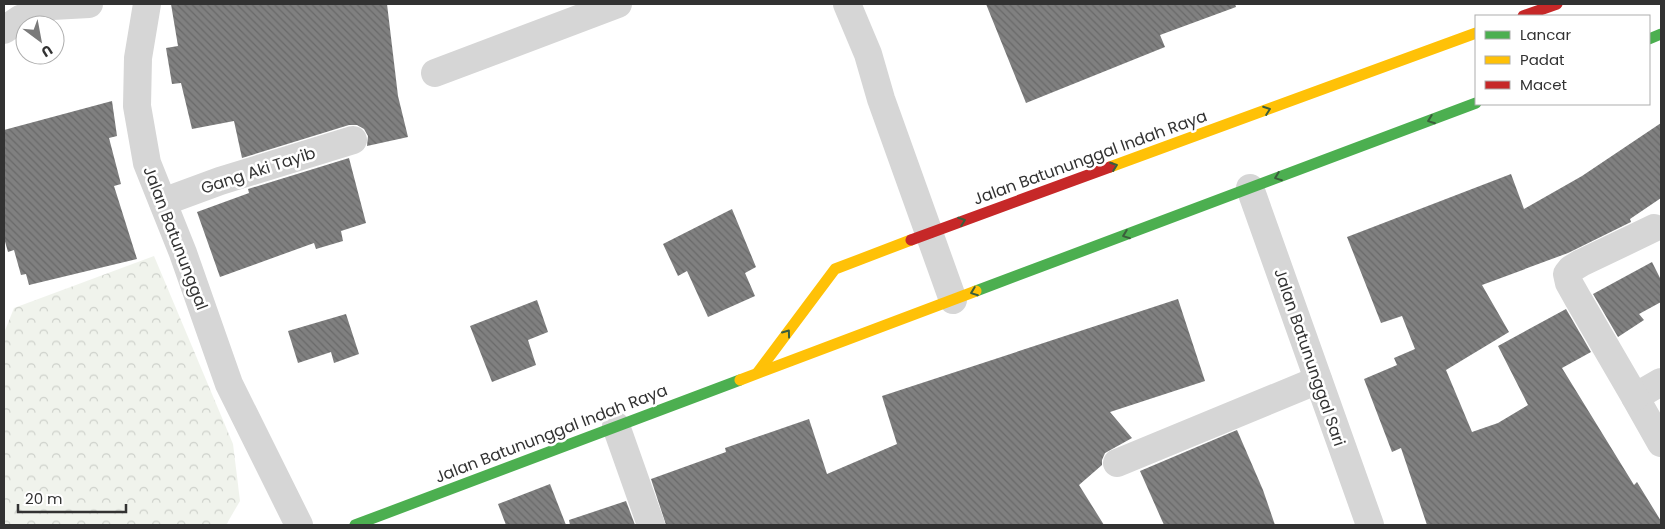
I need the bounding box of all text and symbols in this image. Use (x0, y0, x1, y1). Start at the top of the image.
north arrow (15, 15, 65, 65)
legend (1475, 15, 1650, 105)
text: Lancar (1520, 24, 1571, 45)
text: U (37, 40, 56, 62)
text: Padat (1520, 49, 1565, 70)
text: Macet (1520, 74, 1567, 95)
street label: Jalan Batununggal Indah Raya (970, 104, 1210, 211)
one-way arrow (1262, 106, 1271, 116)
one-way arrow (1427, 115, 1435, 125)
street label: Gang Aki Tayib (198, 141, 318, 200)
one-way arrow (1109, 162, 1118, 172)
street label: Jalan Batununggal (137, 163, 214, 313)
one-way arrow (1275, 171, 1283, 181)
one-way arrow (957, 217, 965, 227)
one-way arrow (1122, 228, 1131, 239)
street label: Jalan Batununggal Sari (1268, 265, 1351, 449)
one-way arrow (970, 286, 979, 296)
one-way arrow (781, 329, 790, 339)
street label: Jalan Batununggal Indah Raya (432, 378, 671, 489)
scale bar (18, 482, 125, 514)
text: 20 m (25, 488, 63, 509)

